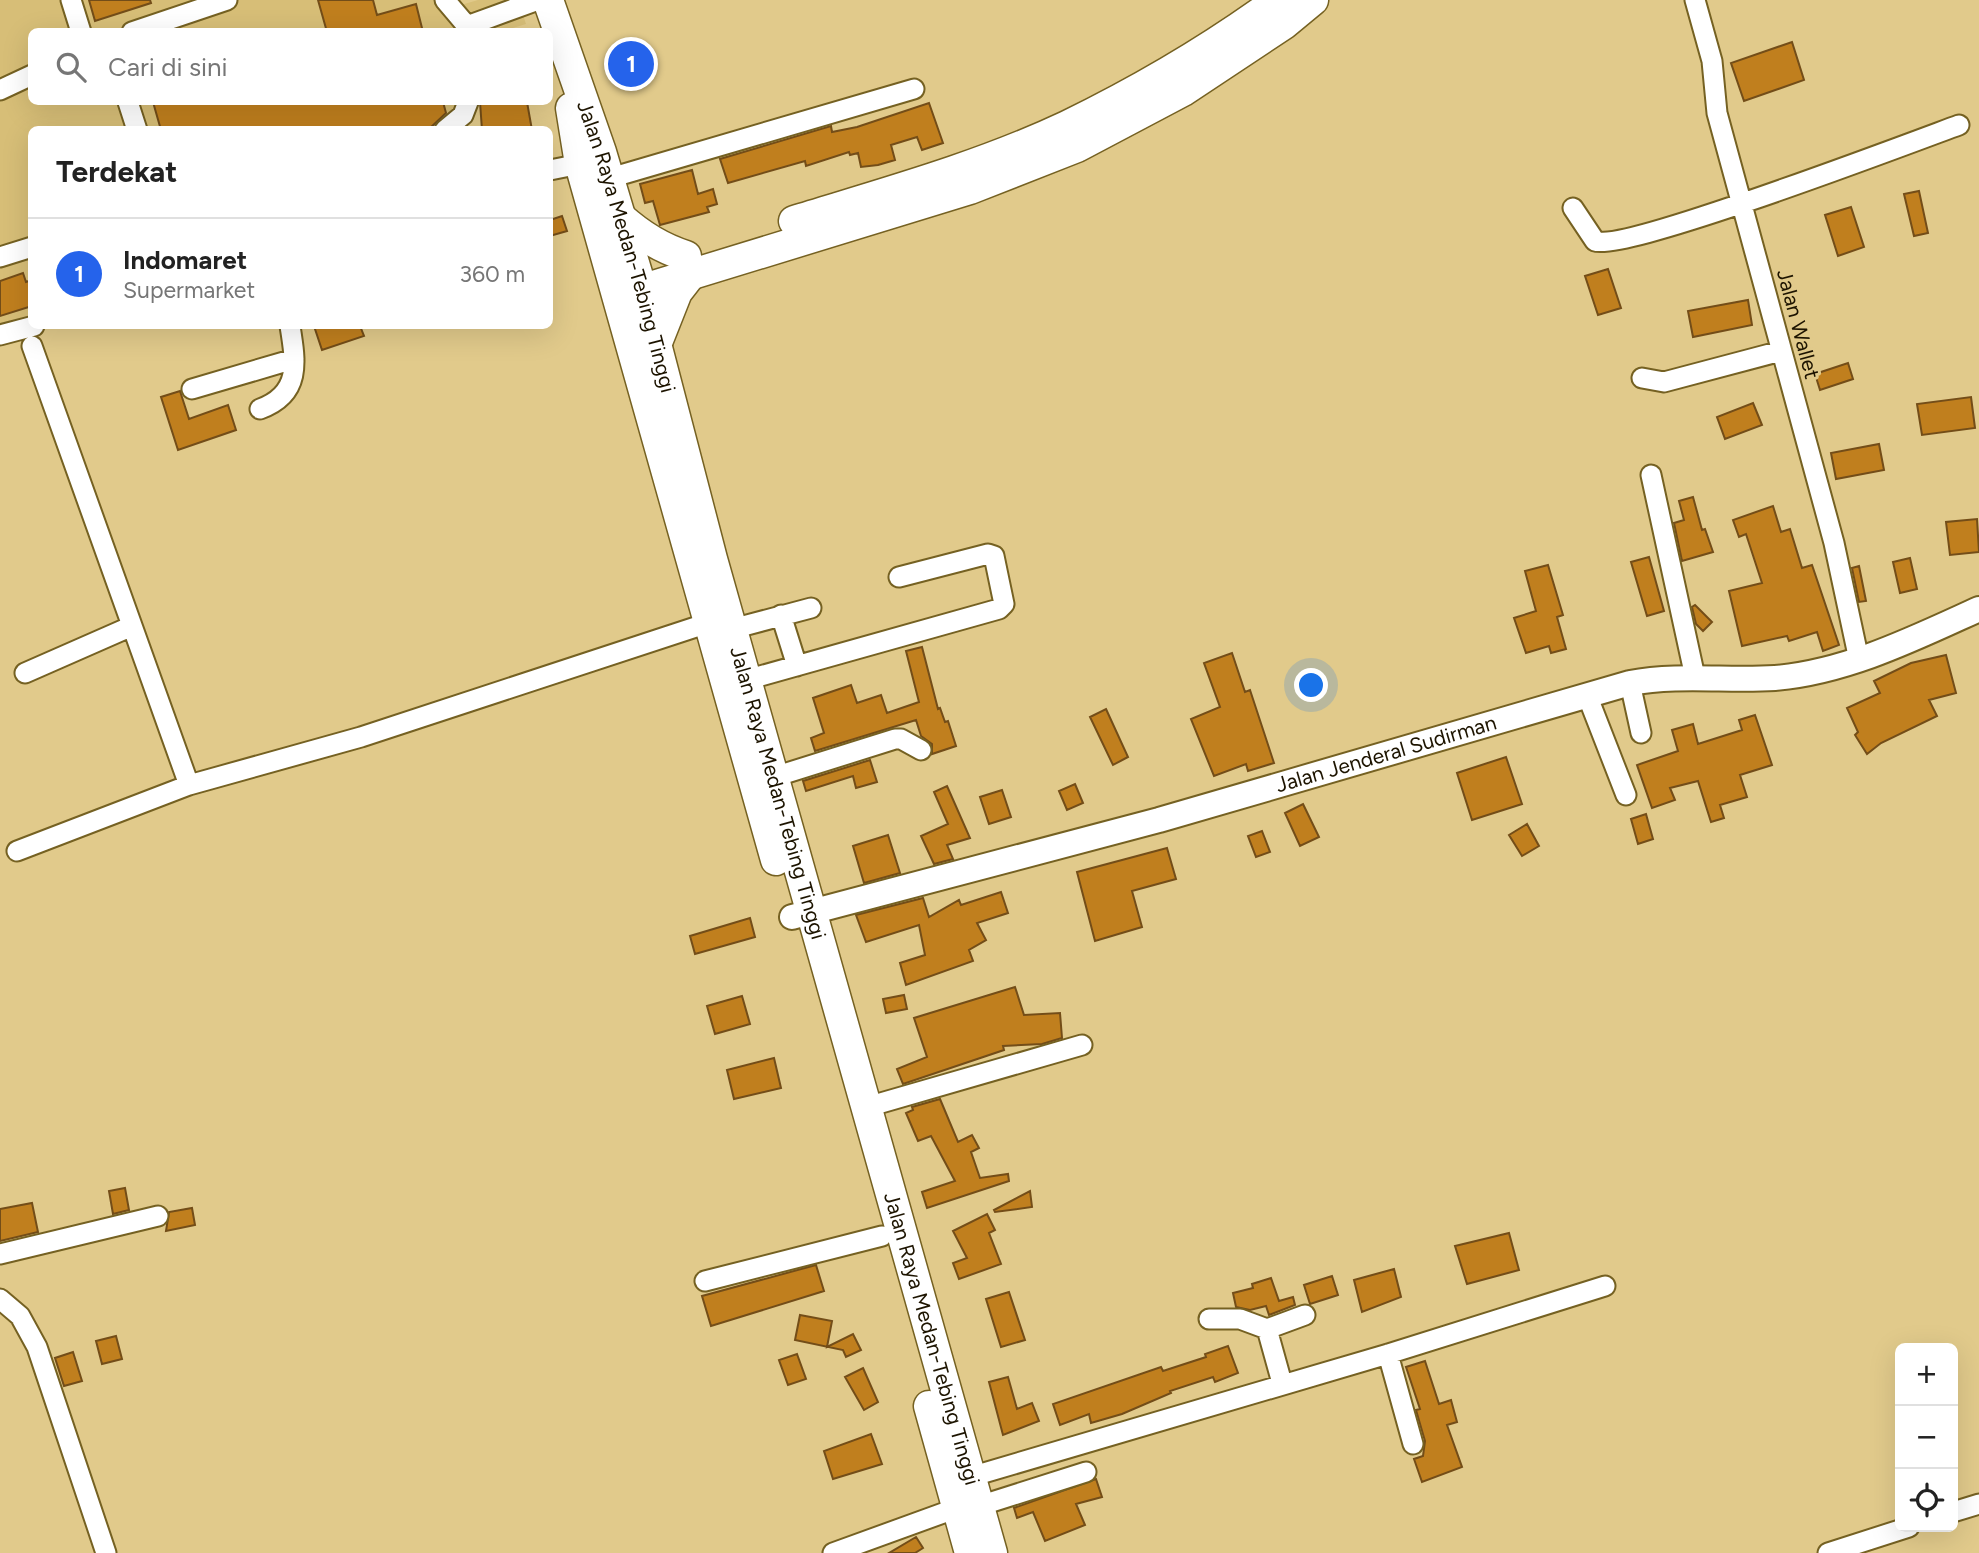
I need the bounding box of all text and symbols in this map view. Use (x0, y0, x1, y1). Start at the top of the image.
search box (28, 28, 553, 105)
pin: 1 (608, 38, 654, 90)
icon: search (52, 48, 90, 86)
text: Cari di sini (108, 51, 228, 83)
street label: Jalan Raya Medan-Tebing Tinggi (572, 97, 681, 395)
text: Terdekat (56, 153, 177, 190)
text: Indomaret (123, 244, 247, 276)
text: 1 (74, 260, 84, 288)
text: 360 m (459, 260, 525, 288)
street label: Jalan Wallet (1772, 266, 1825, 381)
text: Supermarket (123, 276, 255, 304)
street label: Jalan Raya Medan-Tebing Tinggi (725, 644, 831, 942)
your location (1294, 668, 1328, 702)
street label: Jalan Jenderal Sudirman (1273, 710, 1499, 797)
street label: Jalan Raya Medan-Tebing Tinggi (879, 1189, 985, 1488)
map controls (1895, 1343, 1958, 1532)
button: + (1895, 1343, 1958, 1406)
button: − (1895, 1406, 1958, 1469)
button: locate (1895, 1469, 1958, 1532)

